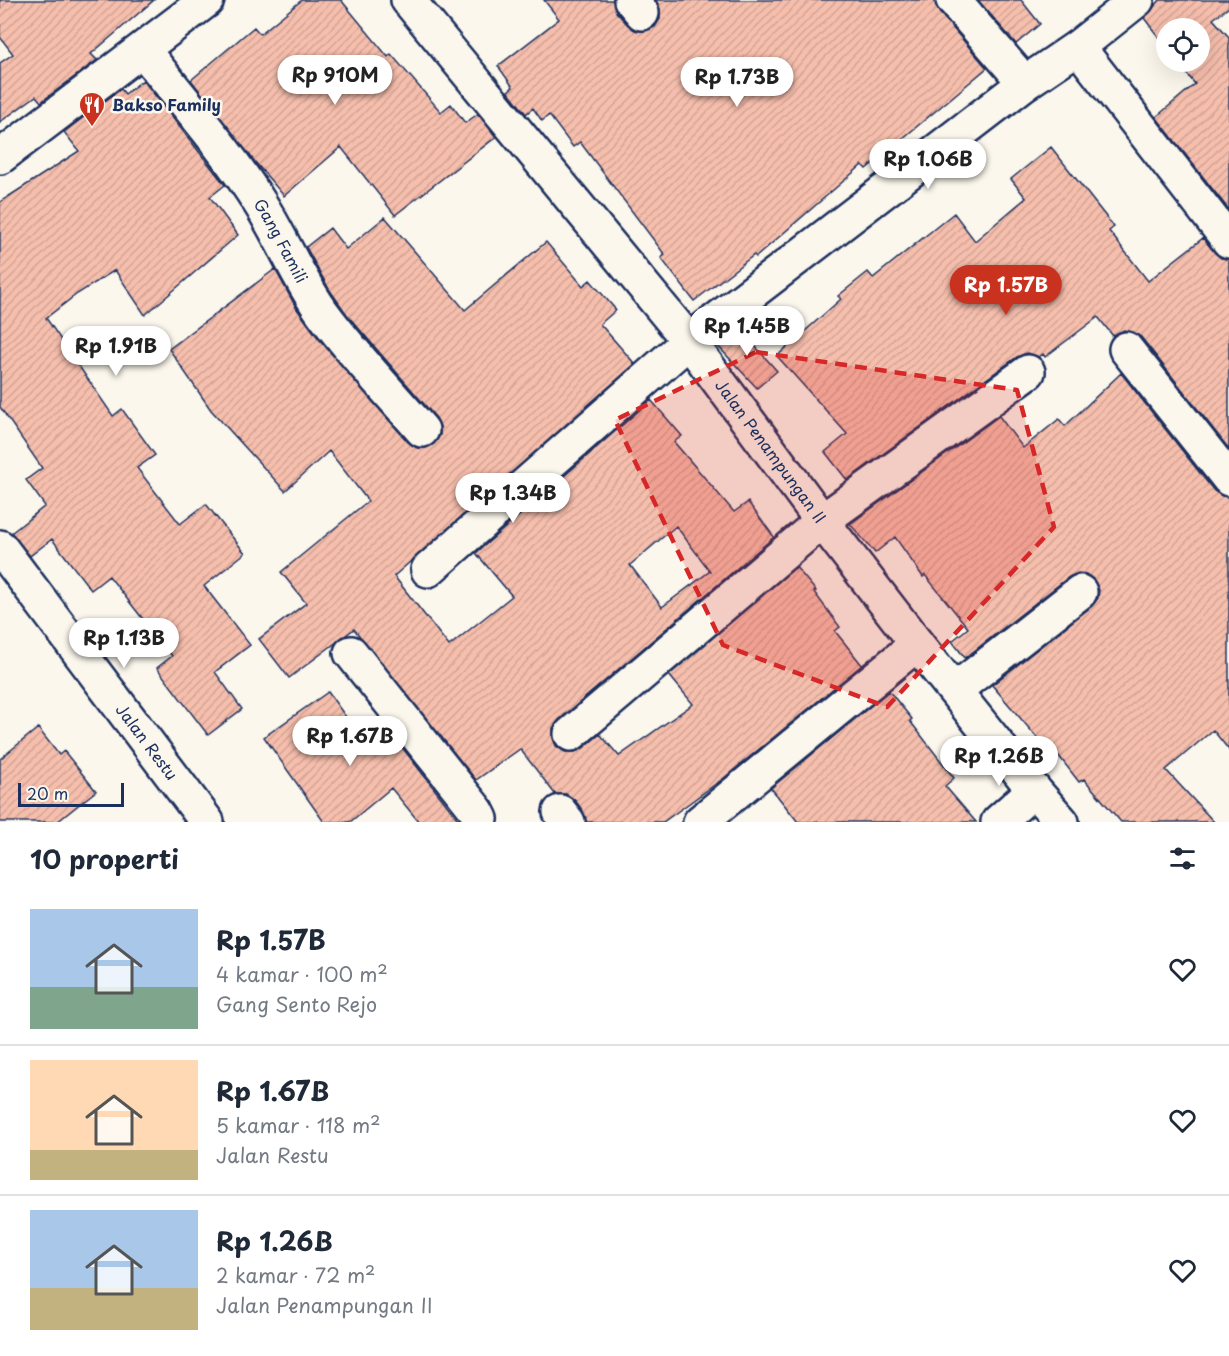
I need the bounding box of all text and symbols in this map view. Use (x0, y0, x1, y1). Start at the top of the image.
map controls (1156, 18, 1210, 72)
button: locate (1156, 18, 1210, 72)
pin: Rp 910M (280, 55, 390, 106)
pin: Rp 1.73B (675, 57, 799, 108)
text: Rp 910M (291, 59, 379, 89)
text: Rp 1.73B (695, 61, 780, 91)
restaurant icon: Bakso Family (77, 90, 107, 128)
place label: Bakso Family (112, 92, 221, 116)
pin: Rp 1.06B (866, 139, 990, 190)
text: Rp 1.06B (883, 143, 973, 173)
street label: Gang Famili (249, 194, 314, 287)
pin: Rp 1.57B (944, 265, 1068, 316)
text: Rp 1.57B (964, 269, 1048, 299)
pin: Rp 1.45B (685, 306, 809, 357)
text: Rp 1.45B (704, 310, 790, 340)
pin: Rp 1.91B (54, 326, 178, 377)
text: Rp 1.91B (75, 330, 157, 360)
street label: Jalan Penampungan II (710, 374, 832, 528)
pin: Rp 1.34B (451, 473, 575, 524)
text: Rp 1.34B (469, 477, 557, 507)
pin: Rp 1.13B (62, 618, 186, 669)
text: Rp 1.13B (83, 622, 165, 652)
street label: Jalan Restu (111, 698, 184, 785)
pin: Rp 1.67B (288, 716, 412, 767)
text: Rp 1.67B (306, 720, 394, 750)
pin: Rp 1.26B (937, 736, 1061, 787)
text: Rp 1.26B (954, 740, 1044, 770)
scale bar (18, 780, 124, 808)
text: 20 m (27, 781, 68, 805)
text: 10 properti (30, 839, 179, 878)
icon: filters (1166, 842, 1199, 875)
text: Rp 1.57B (216, 920, 326, 959)
icon: home (78, 933, 150, 1005)
icon: heart (1166, 953, 1199, 986)
text: 4 kamar · 100 m² (216, 959, 388, 989)
text: Gang Sento Rejo (216, 989, 377, 1019)
text: Rp 1.67B (216, 1071, 330, 1110)
icon: home (78, 1084, 150, 1156)
icon: heart (1166, 1104, 1199, 1137)
text: 5 kamar · 118 m² (216, 1110, 380, 1140)
text: Jalan Restu (216, 1140, 329, 1170)
text: Rp 1.26B (216, 1221, 333, 1260)
icon: home (78, 1234, 150, 1306)
icon: heart (1166, 1254, 1199, 1287)
text: 2 kamar · 72 m² (216, 1260, 375, 1290)
text: Jalan Penampungan II (216, 1290, 433, 1320)

